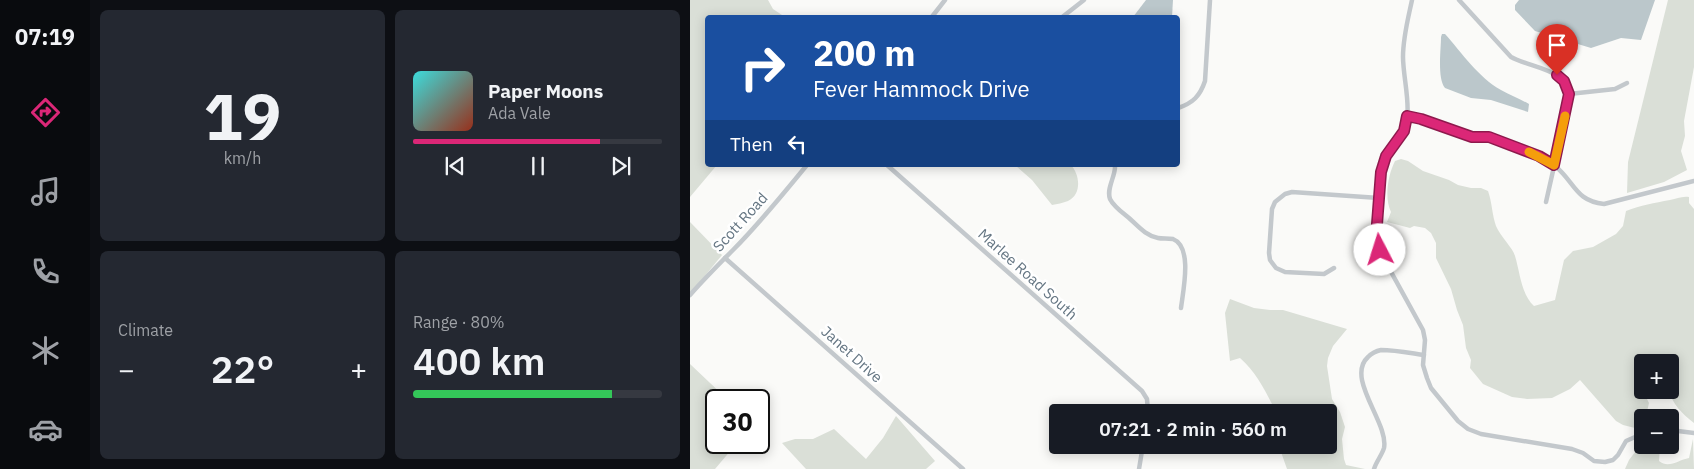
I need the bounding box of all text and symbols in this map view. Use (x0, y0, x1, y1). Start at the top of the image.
text: 07:19 (15, 22, 75, 51)
pin (1536, 24, 1578, 75)
text: 200 m (813, 30, 916, 76)
icon: arrive (1543, 31, 1571, 59)
icon: right (730, 35, 795, 100)
text: 19 (203, 73, 282, 158)
text: Fever Hammock Drive (813, 74, 1030, 103)
text: Paper Moons (488, 79, 603, 103)
icon: directions (28, 95, 63, 130)
text: Ada Vale (488, 103, 551, 123)
icon: left (783, 130, 811, 158)
text: Then (730, 132, 773, 156)
text: km/h (224, 148, 261, 168)
icon: previous (441, 152, 469, 180)
icon: pause (524, 152, 552, 180)
icon: next (607, 152, 635, 180)
icon: music (28, 174, 63, 209)
street label: Scott Road (709, 189, 771, 255)
position arrow (1353, 223, 1405, 275)
street label: Marlee Road South (974, 224, 1082, 324)
icon: phone (28, 254, 63, 289)
text: Range · 80% (413, 312, 505, 332)
text: Climate (118, 320, 173, 340)
street label: Janet Drive (817, 321, 887, 387)
icon: climate (28, 333, 63, 368)
text: 400 km (413, 336, 545, 385)
text: 22° (211, 344, 274, 393)
text: − (118, 351, 135, 388)
text: + (350, 351, 367, 388)
map controls (1634, 354, 1679, 454)
button: + (1634, 354, 1679, 399)
speed limit sign: 30 (705, 389, 770, 454)
button: − (1634, 409, 1679, 454)
icon: car (28, 412, 63, 447)
text: 07:21 · 2 min · 560 m (1099, 417, 1287, 441)

